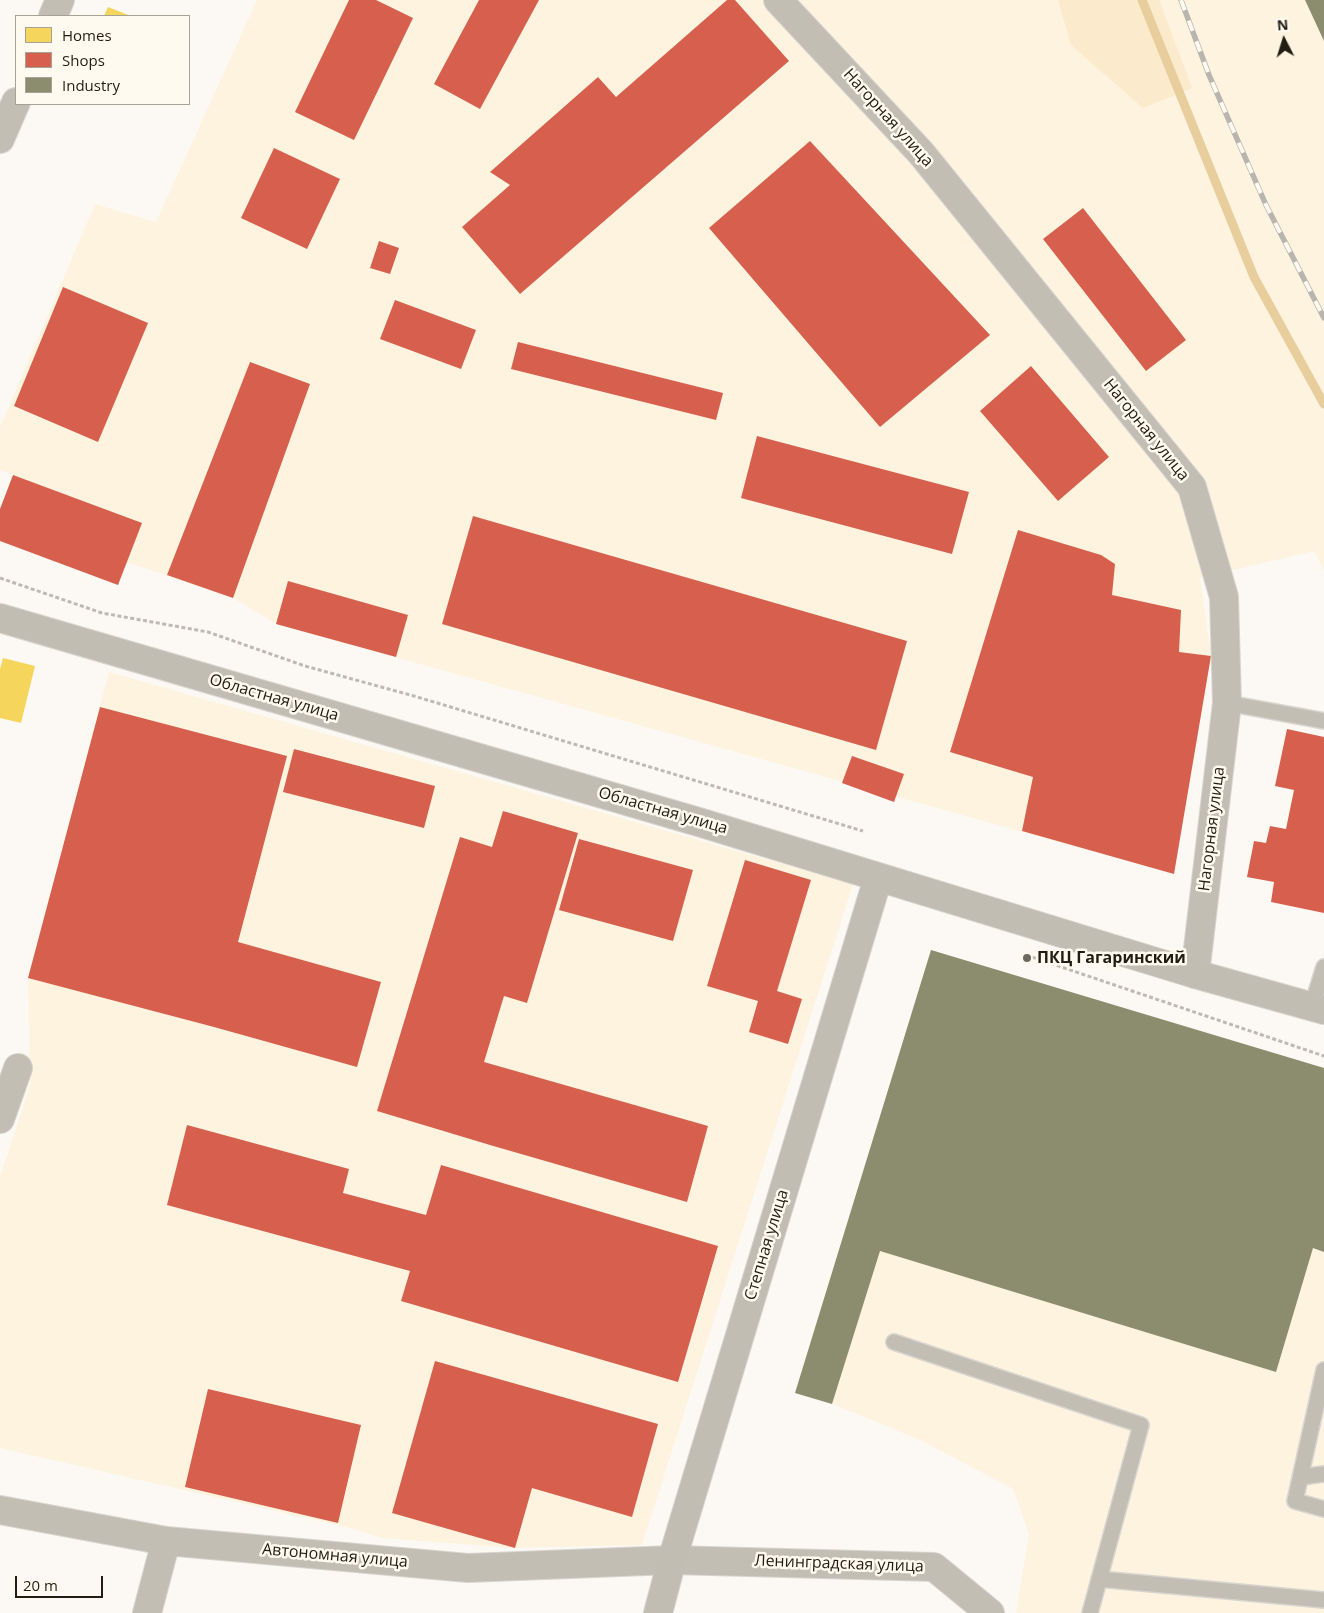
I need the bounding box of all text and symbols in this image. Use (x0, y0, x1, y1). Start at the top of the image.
legend (15, 15, 190, 105)
north arrow (1259, 15, 1309, 65)
text: N (1276, 15, 1289, 35)
text: Homes (62, 25, 112, 45)
text: Shops (62, 50, 105, 70)
street label: Нагорная улица (839, 65, 937, 171)
text: Industry (62, 75, 120, 95)
street label: Нагорная улица (1099, 375, 1193, 485)
street label: Областная улица (207, 670, 341, 726)
street label: Нагорная улица (1195, 766, 1229, 892)
street label: Областная улица (596, 783, 730, 839)
place label: ПКЦ Гагаринский (1037, 948, 1186, 968)
marker: ПКЦ Гагаринский (1021, 952, 1033, 964)
street label: Степная улица (741, 1187, 793, 1303)
street label: Автономная улица (261, 1540, 409, 1572)
street label: Ленинградская улица (754, 1551, 924, 1577)
scale bar (18, 1566, 105, 1598)
text: 20 m (23, 1575, 58, 1595)

